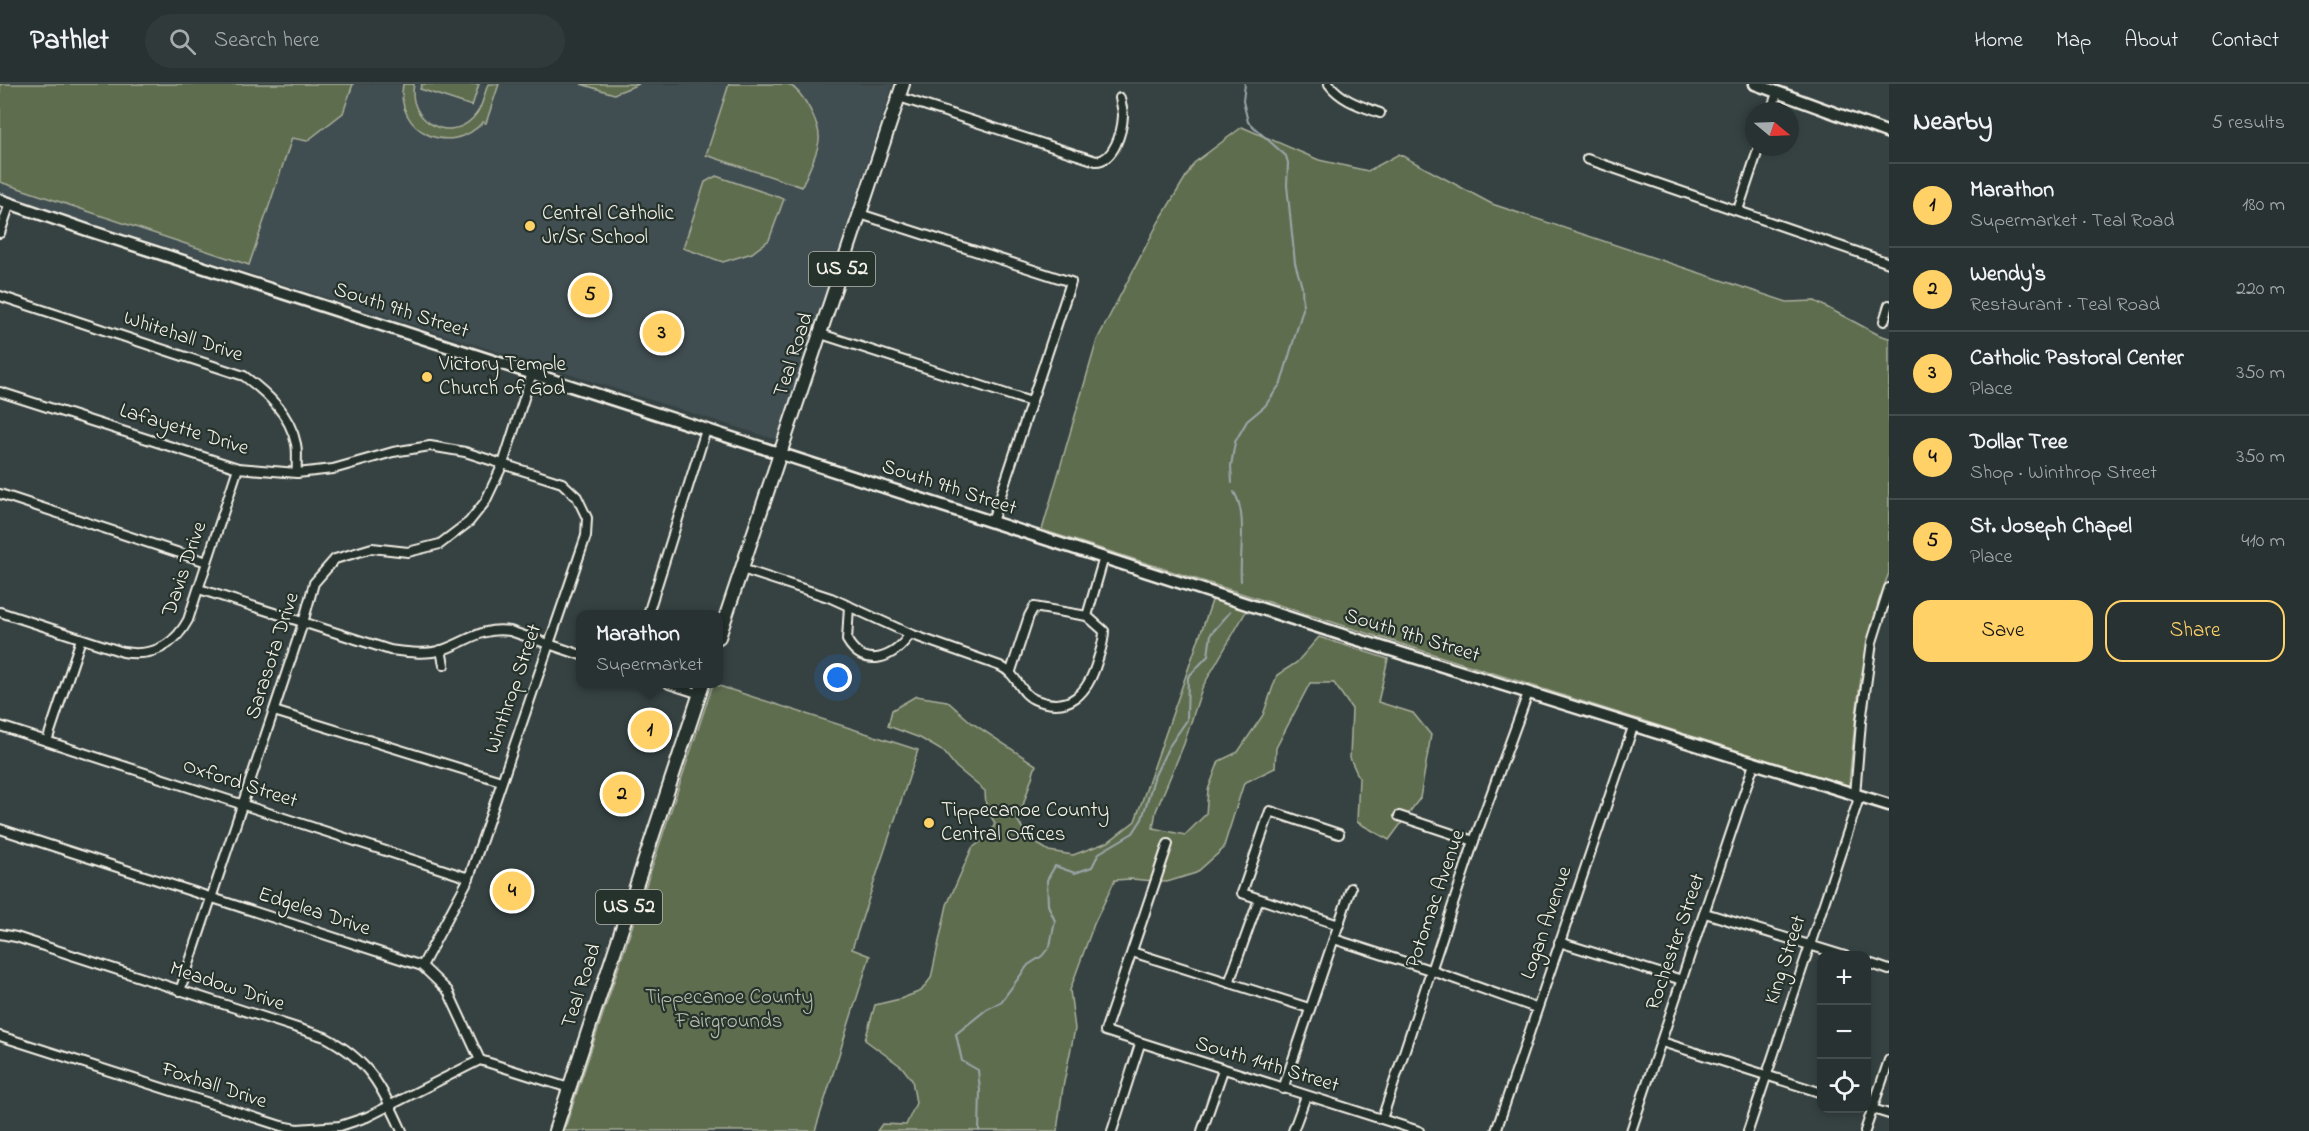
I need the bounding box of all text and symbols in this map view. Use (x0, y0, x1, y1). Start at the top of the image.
search box (145, 14, 565, 68)
text: Pathlet (30, 21, 109, 62)
icon: search (166, 25, 199, 58)
text: Search here (214, 25, 319, 57)
text: Home (1974, 26, 2023, 56)
text: Map (2056, 26, 2091, 56)
text: About (2124, 26, 2178, 56)
text: Contact (2211, 26, 2279, 56)
north arrow (1745, 102, 1799, 156)
text: Nearby (1913, 104, 1992, 142)
text: 5 results (2212, 109, 2285, 138)
text: Marathon (1970, 175, 2054, 207)
text: 1 (1929, 191, 1936, 220)
text: 180 m (2242, 191, 2285, 220)
place label: Central Catholic Jr/Sr School (542, 199, 674, 253)
text: Supermarket · Teal Road (1970, 207, 2175, 236)
marker: Central Catholic Jr/Sr School (523, 219, 537, 233)
road number: US 52 (809, 252, 875, 286)
text: Wendy's (1970, 259, 2046, 291)
pin: 5 (570, 272, 610, 318)
street label: South 9th Street (330, 275, 472, 347)
text: 2 (1928, 275, 1937, 304)
text: 220 m (2236, 275, 2285, 304)
text: Restaurant · Teal Road (1970, 291, 2160, 320)
street label: Whitehall Drive (119, 304, 247, 371)
street label: Teal Road (766, 309, 822, 401)
pin: 3 (642, 310, 682, 356)
text: Catholic Pastoral Center (1970, 343, 2184, 375)
place label: Victory Temple Church of God (438, 350, 566, 404)
text: 3 (1928, 359, 1937, 388)
text: 350 m (2236, 359, 2285, 388)
marker: Victory Temple Church of God (420, 370, 434, 384)
text: Place (1970, 375, 2012, 404)
street label: Lafayette Drive (115, 396, 253, 466)
text: Dollar Tree (1970, 427, 2068, 459)
text: 4 (1928, 443, 1937, 472)
text: 350 m (2236, 443, 2285, 472)
street label: South 9th Street (878, 452, 1020, 524)
text: Shop · Winthrop Street (1970, 459, 2157, 488)
text: St. Joseph Chapel (1970, 511, 2132, 543)
street label: Davis Drive (154, 517, 215, 621)
text: 5 (1927, 527, 1938, 556)
text: 410 m (2241, 527, 2285, 556)
text: Place (1970, 543, 2012, 572)
street label: Sarasota Drive (238, 588, 308, 723)
button: Save (1913, 600, 2093, 662)
button: Share (2105, 600, 2285, 662)
street label: South 9th Street (1341, 601, 1483, 671)
popup (576, 610, 723, 688)
text: Marathon (596, 619, 680, 651)
street label: Winthrop Street (478, 620, 550, 758)
text: Supermarket (596, 651, 703, 680)
your location (823, 663, 852, 692)
pin: 1 (630, 708, 670, 752)
street label: Oxford Street (179, 751, 301, 817)
pin: 2 (602, 772, 642, 816)
place label: Tippecanoe County Central Offices (941, 796, 1109, 850)
marker: Tippecanoe County Central Offices (922, 816, 936, 830)
street label: Potomac Avenue (1398, 825, 1474, 972)
street label: Logan Avenue (1514, 862, 1582, 984)
pin: 4 (492, 868, 532, 914)
street label: Rochester Street (1639, 869, 1713, 1015)
street label: Edgelea Drive (253, 880, 375, 946)
road number: US 52 (596, 890, 662, 924)
street label: King Street (1758, 912, 1816, 1009)
street label: Teal Road (554, 940, 610, 1032)
map controls (1817, 951, 1871, 1113)
button: + (1817, 951, 1871, 1005)
street label: Meadow Drive (166, 954, 289, 1020)
park label: Tippecanoe County Fairgrounds (645, 983, 813, 1039)
button: − (1817, 1005, 1871, 1059)
street label: South 14th Street (1191, 1029, 1343, 1101)
street label: Foxhall Drive (156, 1055, 271, 1117)
button: locate (1817, 1059, 1871, 1113)

